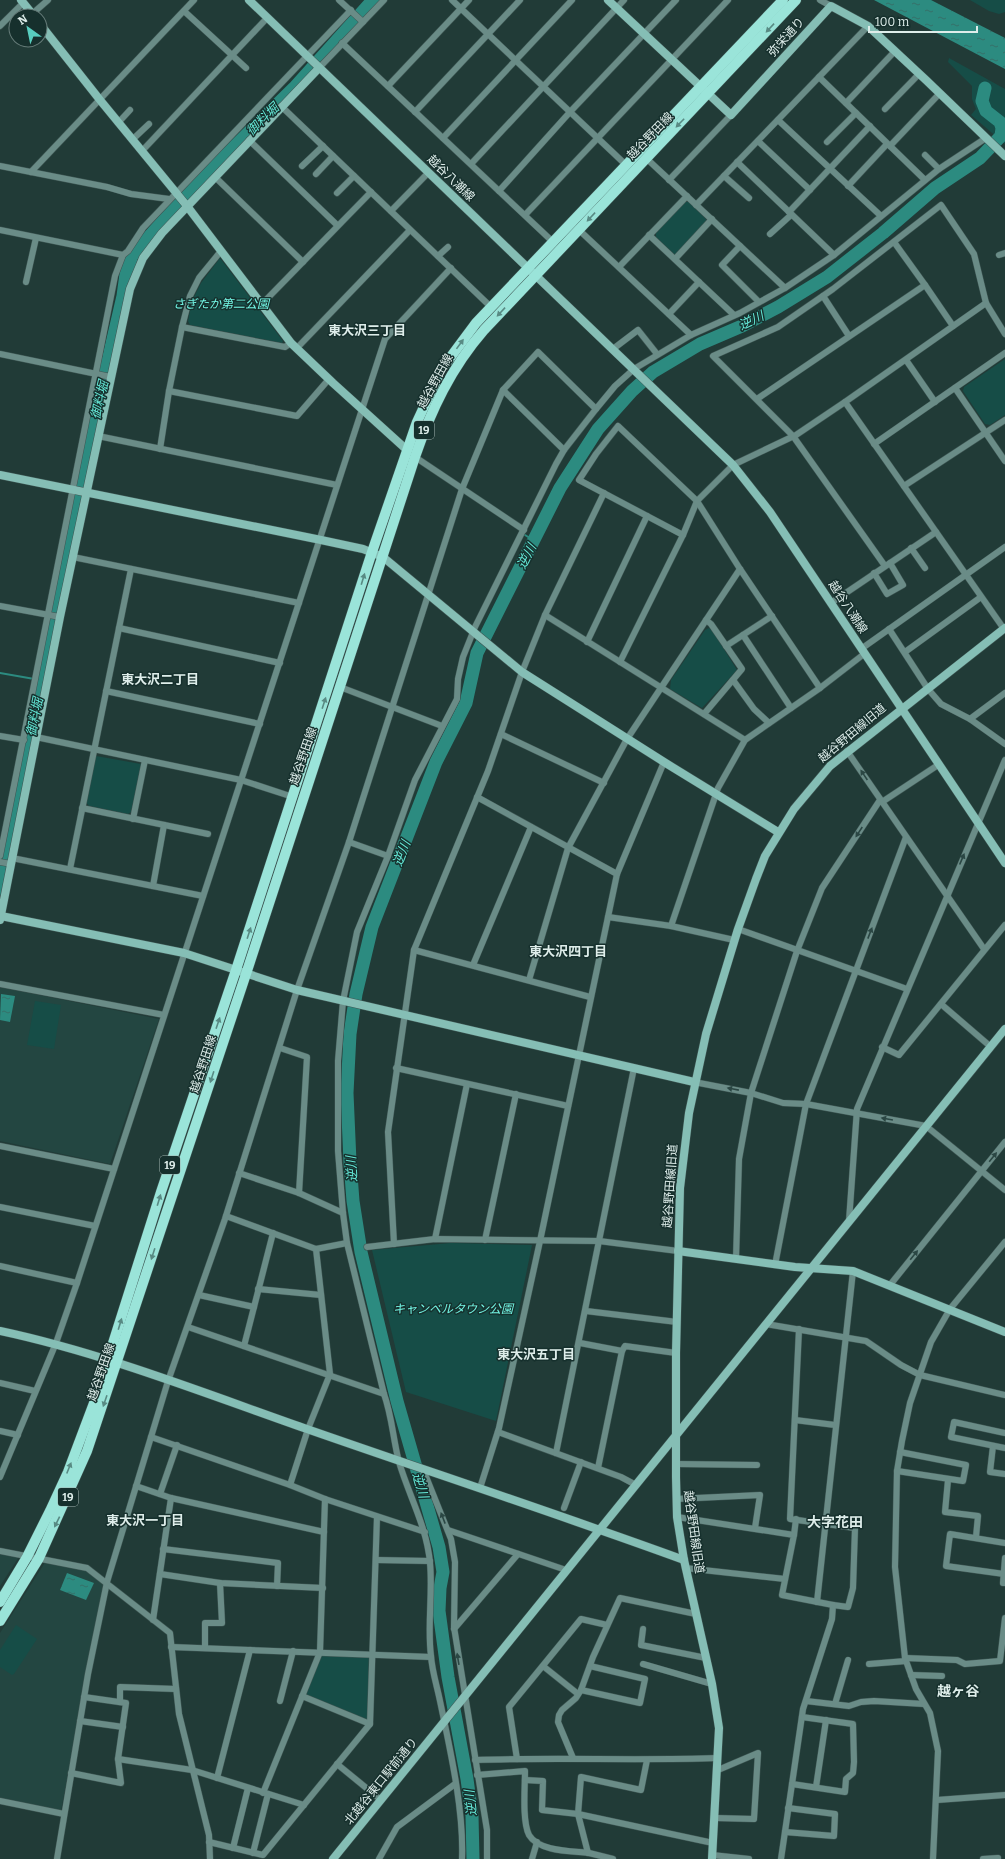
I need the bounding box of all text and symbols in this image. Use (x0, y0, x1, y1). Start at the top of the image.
north arrow (8, 8, 48, 48)
scale bar (869, 8, 977, 34)
text: N (16, 12, 30, 28)
street label: 弥栄通り (765, 14, 807, 60)
text: 100 m (875, 15, 910, 29)
one-way arrow (765, 23, 774, 34)
water label: 御料堀 (243, 99, 283, 138)
street label: 越谷野田線 (624, 110, 676, 162)
one-way arrow (676, 118, 685, 128)
street label: 越谷八潮線 (425, 152, 477, 204)
one-way arrow (586, 212, 596, 222)
park label: さぎたか第二公園 (173, 297, 271, 311)
one-way arrow (497, 307, 506, 317)
water label: 逆川 (736, 307, 768, 333)
district label: 東大沢三丁目 (328, 323, 406, 338)
one-way arrow (456, 338, 464, 349)
street label: 越谷野田線 (414, 351, 456, 411)
water label: 御料堀 (88, 377, 112, 421)
road number: 19 (414, 421, 434, 439)
water label: 逆川 (514, 539, 540, 571)
one-way arrow (360, 573, 366, 585)
street label: 越谷八潮線 (826, 578, 870, 636)
district label: 東大沢二丁目 (121, 672, 199, 687)
water label: 御料堀 (23, 695, 46, 738)
one-way arrow (321, 697, 327, 709)
street label: 越谷野田線旧道 (815, 701, 889, 765)
street label: 越谷野田線 (287, 725, 319, 787)
one-way arrow (860, 770, 868, 780)
one-way arrow (855, 827, 863, 838)
water label: 逆川 (390, 836, 414, 868)
one-way arrow (960, 853, 966, 865)
one-way arrow (246, 927, 252, 939)
one-way arrow (867, 927, 873, 939)
district label: 東大沢四丁目 (529, 944, 607, 959)
one-way arrow (216, 1017, 222, 1029)
street label: 越谷野田線 (187, 1033, 219, 1095)
one-way arrow (209, 1072, 215, 1084)
one-way arrow (727, 1086, 739, 1092)
one-way arrow (881, 1116, 893, 1122)
street label: 越谷野田線旧道 (660, 1144, 680, 1228)
one-way arrow (989, 1151, 998, 1162)
water label: 逆川 (343, 1154, 360, 1182)
road number: 19 (160, 1156, 180, 1174)
one-way arrow (156, 1193, 162, 1205)
one-way arrow (150, 1248, 156, 1260)
one-way arrow (910, 1249, 919, 1260)
park label: キャンベルタウン公園 (393, 1302, 515, 1316)
one-way arrow (117, 1317, 123, 1329)
street label: 越谷野田線 (85, 1341, 117, 1403)
district label: 東大沢五丁目 (497, 1347, 575, 1362)
one-way arrow (102, 1395, 108, 1407)
one-way arrow (67, 1461, 73, 1473)
water label: 逆川 (410, 1471, 432, 1502)
road number: 19 (58, 1488, 78, 1506)
street label: 越谷野田線旧道 (681, 1489, 707, 1575)
one-way arrow (440, 1511, 446, 1523)
district label: 東大沢一丁目 (106, 1513, 184, 1528)
district label: 大字花田 (807, 1514, 863, 1531)
one-way arrow (54, 1516, 60, 1527)
one-way arrow (455, 1653, 461, 1665)
district label: 越ヶ谷 (937, 1683, 980, 1700)
street label: 北越谷東口駅前通り (342, 1735, 420, 1827)
water label: 逆川 (461, 1787, 479, 1817)

